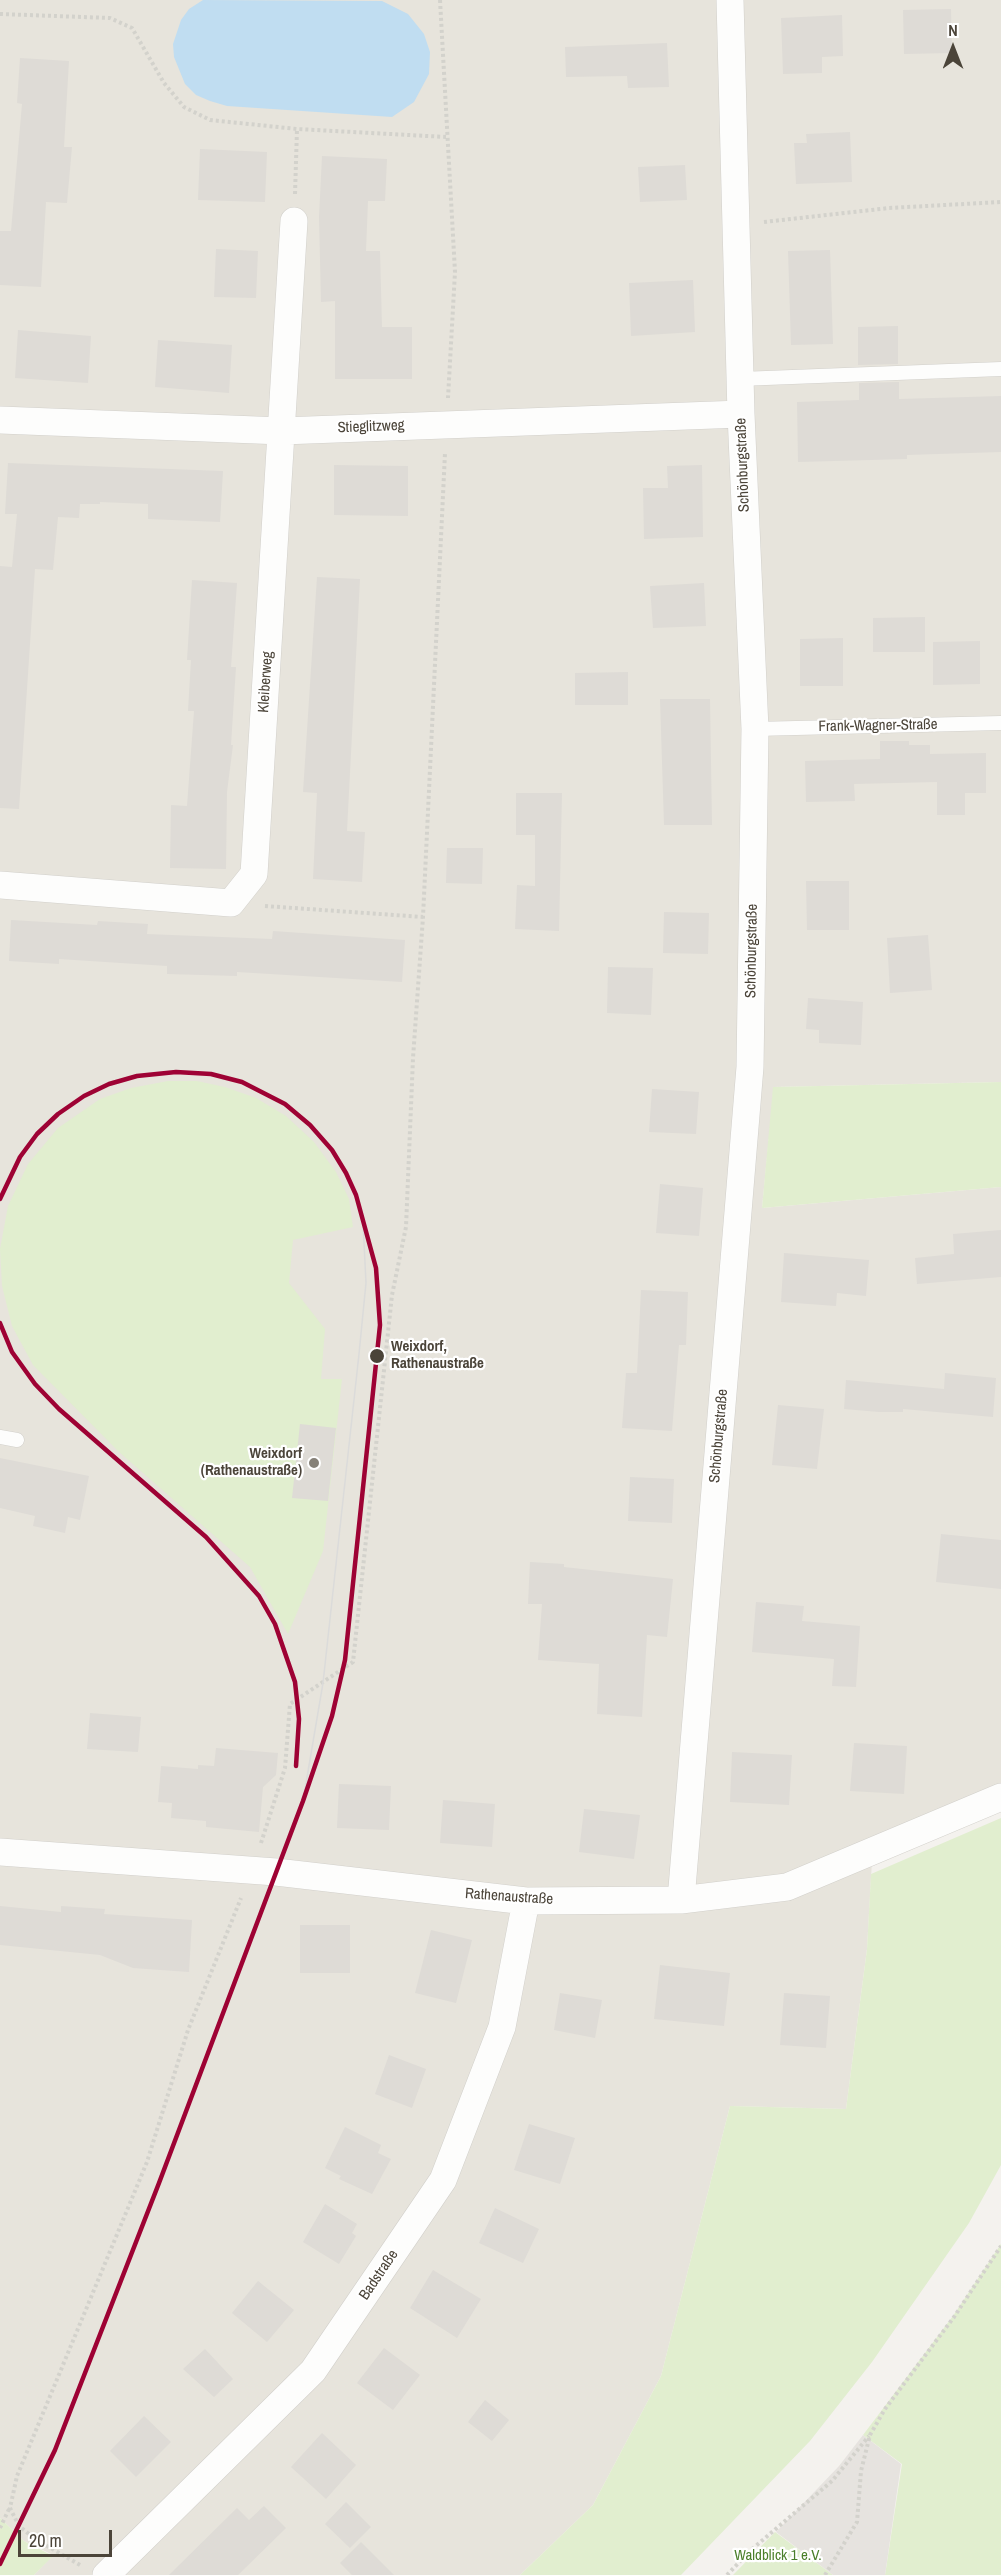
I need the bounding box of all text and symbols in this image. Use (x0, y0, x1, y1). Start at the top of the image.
north arrow (923, 18, 983, 78)
text: N (948, 19, 958, 41)
street label: Stieglitzweg (337, 417, 405, 437)
street label: Schönburgstraße (732, 418, 754, 512)
street label: Kleiberweg (255, 651, 277, 713)
street label: Frank-Wagner-Straße (818, 716, 938, 736)
street label: Schönburgstraße (742, 904, 762, 998)
place label: Weixdorf, Rathenaustraße (391, 1338, 484, 1373)
marker: Weixdorf, Rathenaustraße (368, 1347, 386, 1365)
street label: Schönburgstraße (706, 1388, 732, 1484)
place label: Weixdorf (Rathenaustraße) (201, 1445, 302, 1480)
marker: Weixdorf (Rathenaustraße) (307, 1456, 321, 1470)
street label: Rathenaustraße (464, 1885, 554, 1909)
street label: Badstraße (356, 2246, 402, 2304)
scale bar (21, 2518, 116, 2556)
text: 20 m (29, 2528, 62, 2553)
park label: Waldblick 1 e.V. (734, 2547, 822, 2565)

